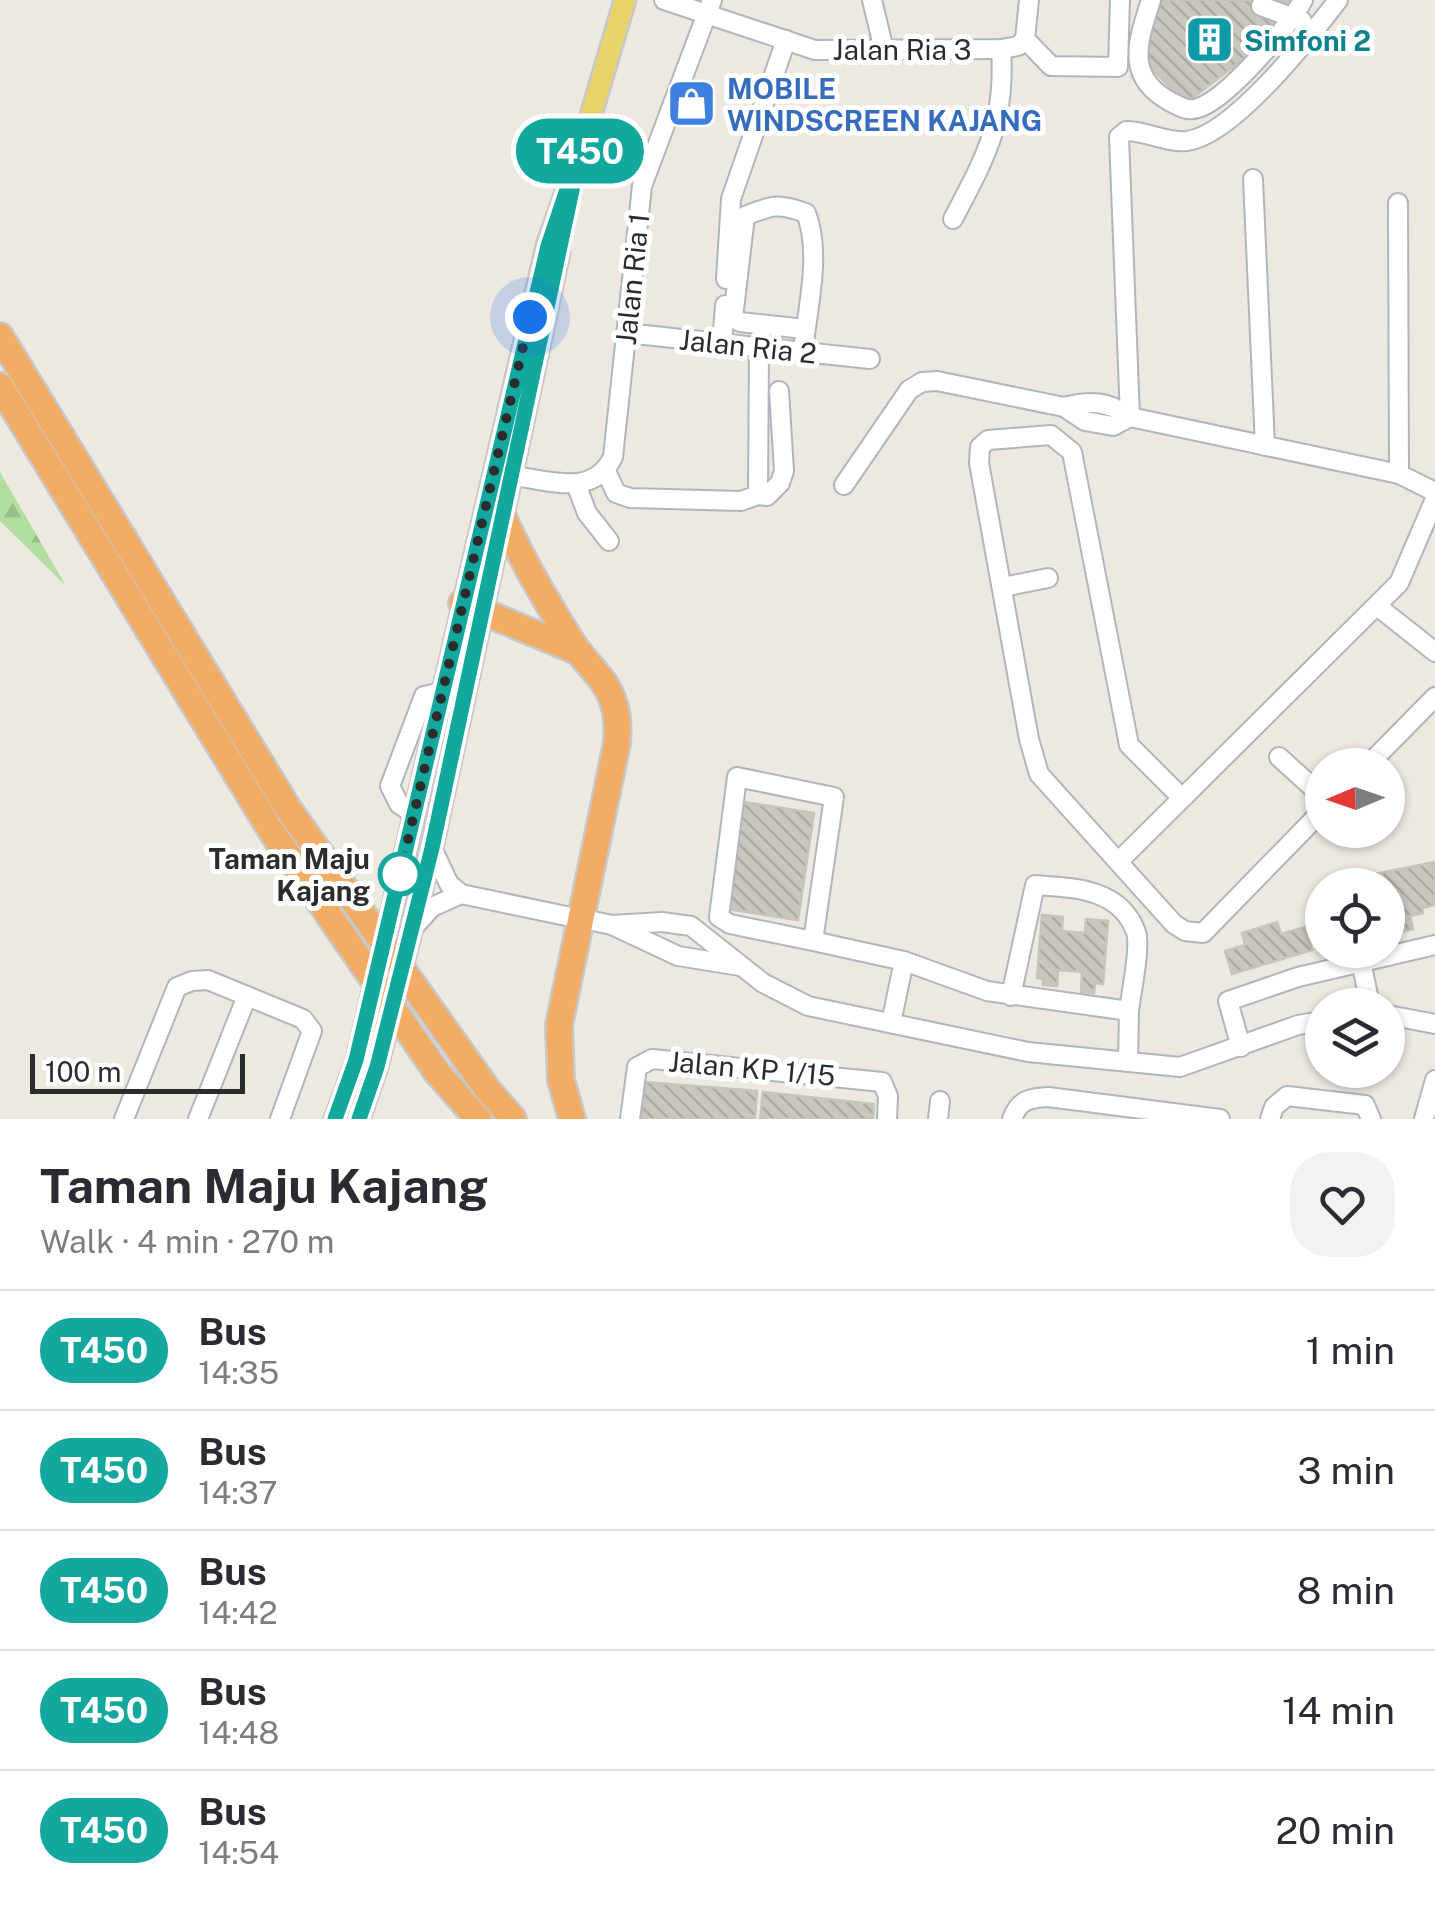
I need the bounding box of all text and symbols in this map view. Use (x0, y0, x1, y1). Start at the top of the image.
building icon: Simfoni 2 (1183, 14, 1235, 66)
place label: Simfoni 2 (1244, 24, 1371, 57)
street label: Jalan Ria 3 (833, 33, 971, 66)
place label: MOBILE WINDSCREEN KAJANG (727, 72, 1042, 137)
shop icon: MOBILE WINDSCREEN KAJANG (666, 78, 718, 130)
line badge: T450 (510, 118, 650, 184)
text: T450 (536, 131, 624, 172)
street label: Jalan Ria 1 (609, 211, 655, 347)
your location (505, 292, 555, 342)
street label: Jalan Ria 2 (678, 322, 818, 370)
north arrow (1305, 748, 1405, 848)
map controls (1305, 748, 1405, 1088)
place label: Taman Maju Kajang (209, 842, 370, 907)
marker: Taman Maju Kajang (379, 853, 421, 895)
button: locate (1305, 868, 1405, 968)
button: layers (1305, 988, 1405, 1088)
street label: Jalan KP 1/15 (667, 1044, 837, 1092)
scale bar (30, 1049, 245, 1094)
text: 100 m (45, 1055, 122, 1088)
button: heart (1290, 1152, 1395, 1257)
text: Taman Maju Kajang (40, 1157, 488, 1214)
text: Walk · 4 min · 270 m (40, 1223, 335, 1260)
text: Bus (198, 1309, 267, 1354)
text: 1 min (1306, 1328, 1395, 1373)
text: T450 (60, 1330, 148, 1371)
text: 14:35 (198, 1354, 279, 1391)
text: Bus (198, 1429, 267, 1474)
text: 3 min (1297, 1448, 1395, 1493)
text: T450 (60, 1450, 148, 1491)
text: 14:37 (198, 1474, 277, 1511)
text: Bus (198, 1549, 267, 1594)
text: 8 min (1297, 1568, 1395, 1613)
text: T450 (60, 1570, 148, 1611)
text: 14:42 (198, 1594, 278, 1631)
text: Bus (198, 1669, 267, 1714)
text: 14 min (1282, 1688, 1395, 1733)
text: T450 (60, 1690, 148, 1731)
text: 14:48 (198, 1714, 279, 1751)
text: Bus (198, 1789, 267, 1834)
text: 20 min (1275, 1808, 1395, 1853)
text: T450 (60, 1810, 148, 1851)
text: 14:54 (198, 1834, 279, 1871)

